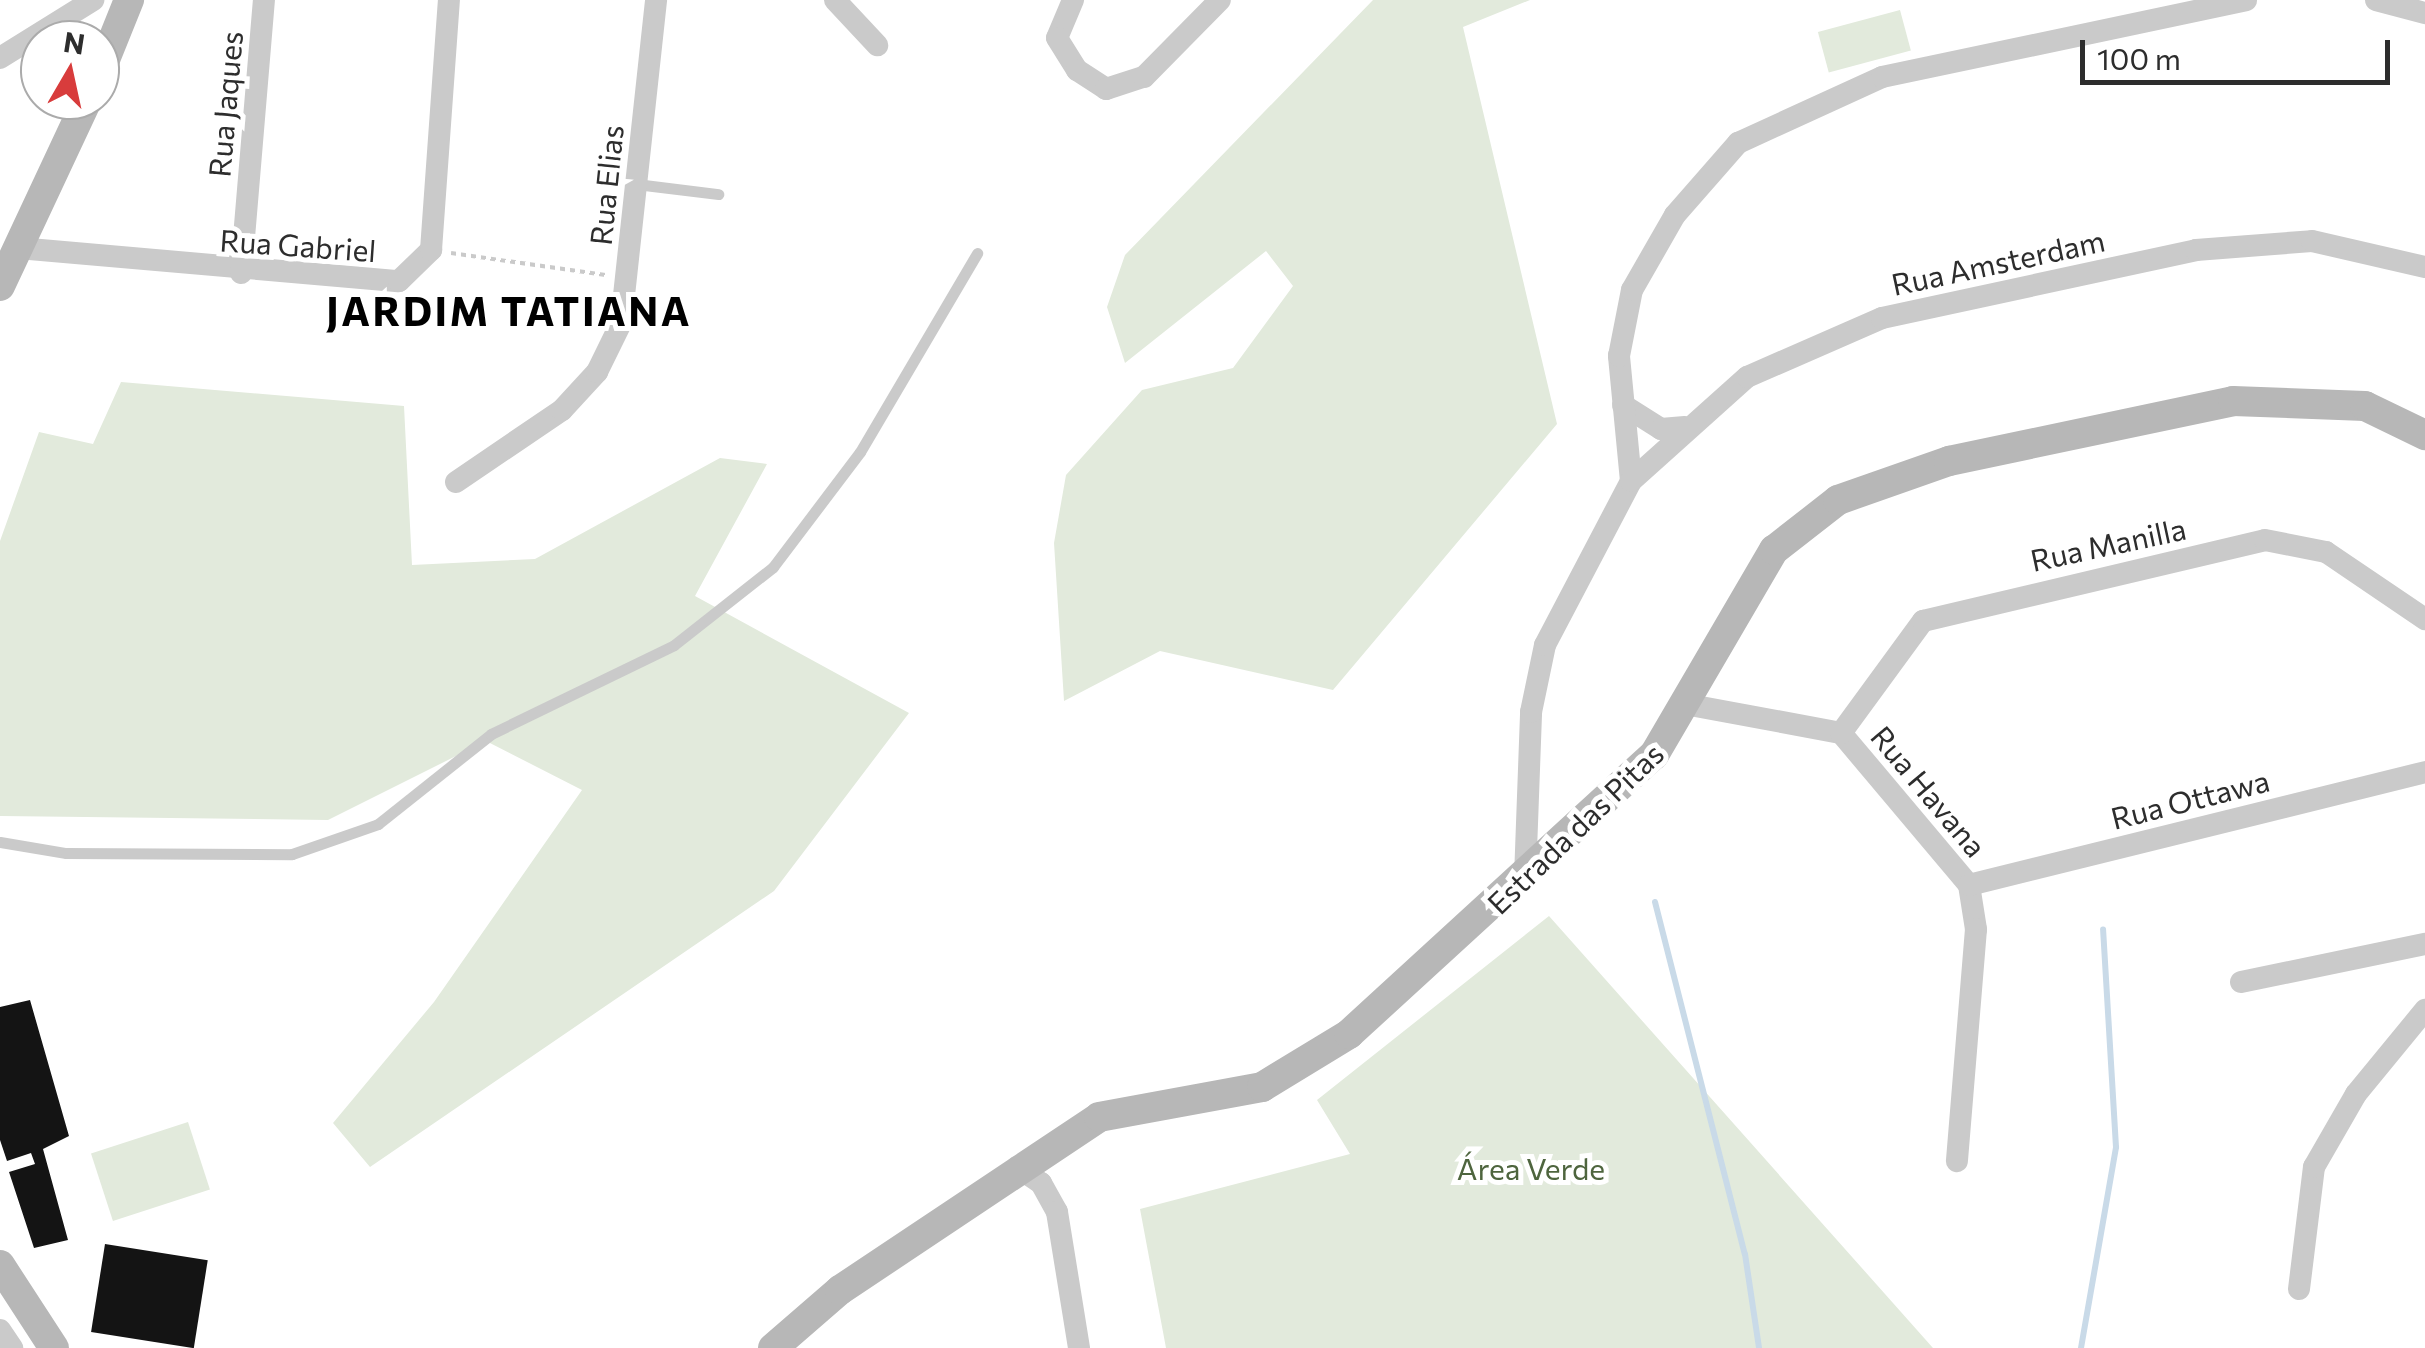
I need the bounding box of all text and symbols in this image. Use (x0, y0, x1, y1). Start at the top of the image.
north arrow (20, 20, 120, 120)
scale bar (2085, 20, 2395, 82)
text: N (61, 24, 87, 61)
street label: Rua Jaques (201, 30, 249, 178)
text: 100 m (2097, 39, 2181, 76)
street label: Rua Elias (582, 123, 630, 247)
street label: Rua Gabriel (219, 222, 377, 268)
street label: Rua Amsterdam (1888, 222, 2108, 302)
district label: JARDIM TATIANA (326, 286, 692, 334)
street label: Rua Manilla (2027, 510, 2189, 578)
street label: Rua Havana (1864, 718, 1994, 864)
street label: Estrada das Pitas (1480, 735, 1670, 921)
street label: Rua Ottawa (2107, 762, 2273, 836)
park label: Área Verde (1457, 1150, 1605, 1186)

